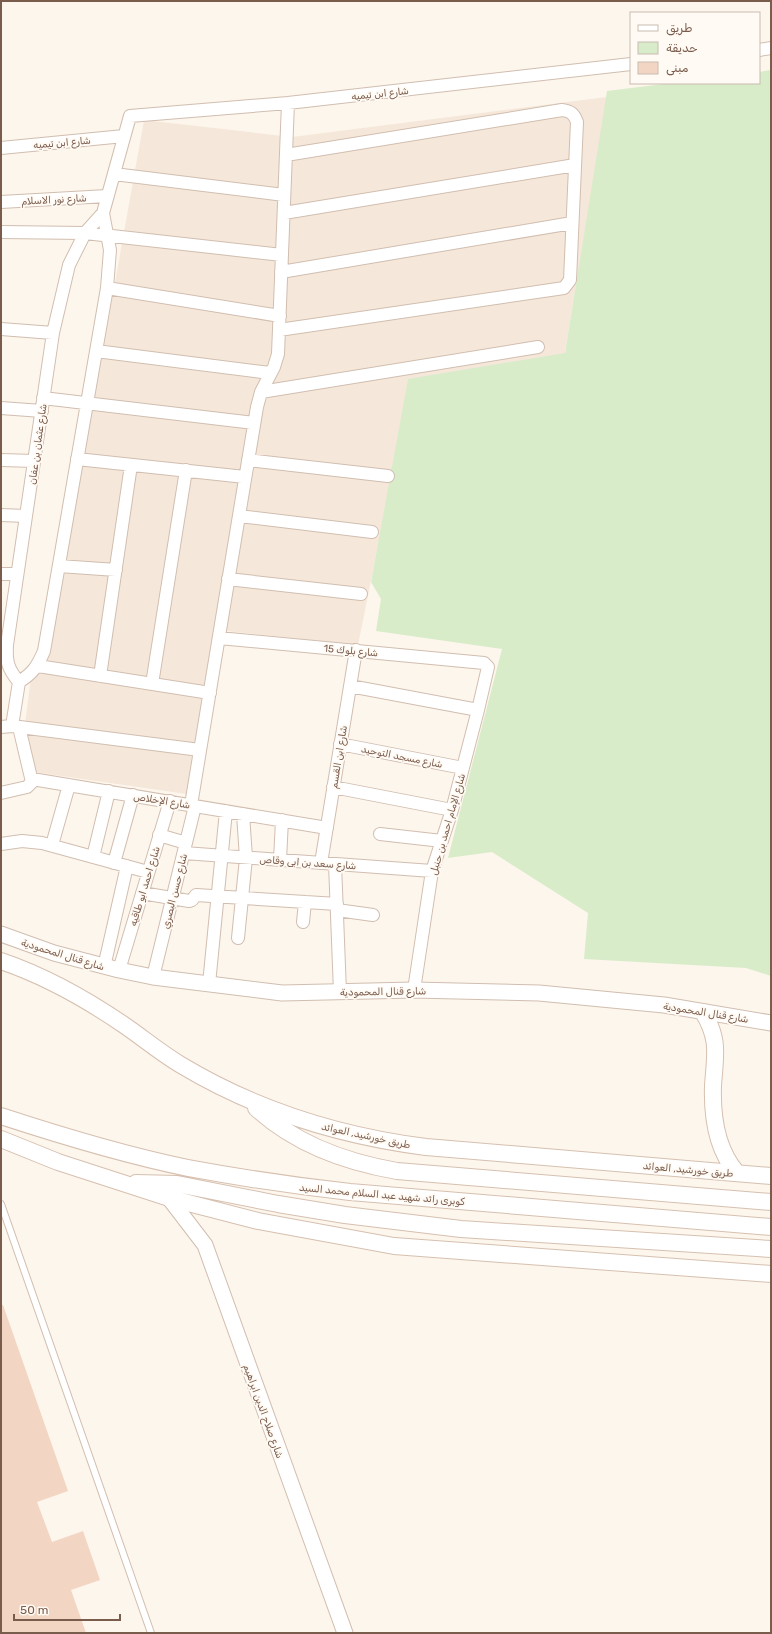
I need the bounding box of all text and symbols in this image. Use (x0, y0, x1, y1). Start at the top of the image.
legend (630, 12, 760, 84)
text: طريق (666, 21, 692, 36)
text: حديقة (666, 41, 698, 55)
text: مبنى (666, 61, 689, 76)
street label: شارع ابن تيميه (351, 85, 410, 104)
street label: شارع ابن تيميه (33, 135, 91, 152)
street label: شارع نور الاسلام (21, 192, 87, 209)
street label: شارع عثمان بن عفان (26, 403, 51, 485)
street label: شارع بلوك 15 (323, 643, 379, 660)
street label: شارع ابن القسم (328, 725, 351, 790)
street label: شارع مسجد التوحيد (360, 743, 444, 772)
street label: شارع الإمام احمد بن حنبل (428, 772, 469, 877)
street label: شارع الإخلاص (132, 791, 191, 812)
street label: شارع احمد ابو طاقيه (127, 845, 164, 928)
street label: شارع حسن البصري (160, 852, 191, 930)
street label: شارع سعد بن ابى وقاص (259, 854, 357, 873)
street label: شارع قنال المحمودية (19, 937, 106, 974)
street label: شارع قنال المحمودية (340, 985, 426, 1000)
street label: شارع قنال المحمودية (662, 1000, 749, 1027)
street label: طريق خورشيد, العوائد (320, 1121, 411, 1151)
street label: طريق خورشيد, العوائد (642, 1160, 734, 1180)
street label: كوبرى رائد شهيد عبد السلام محمد السيد (298, 1182, 466, 1208)
street label: شارع صلاح الدين ابراهيم (240, 1363, 286, 1460)
scale bar (14, 1596, 120, 1622)
text: 50 m (20, 1603, 48, 1617)

